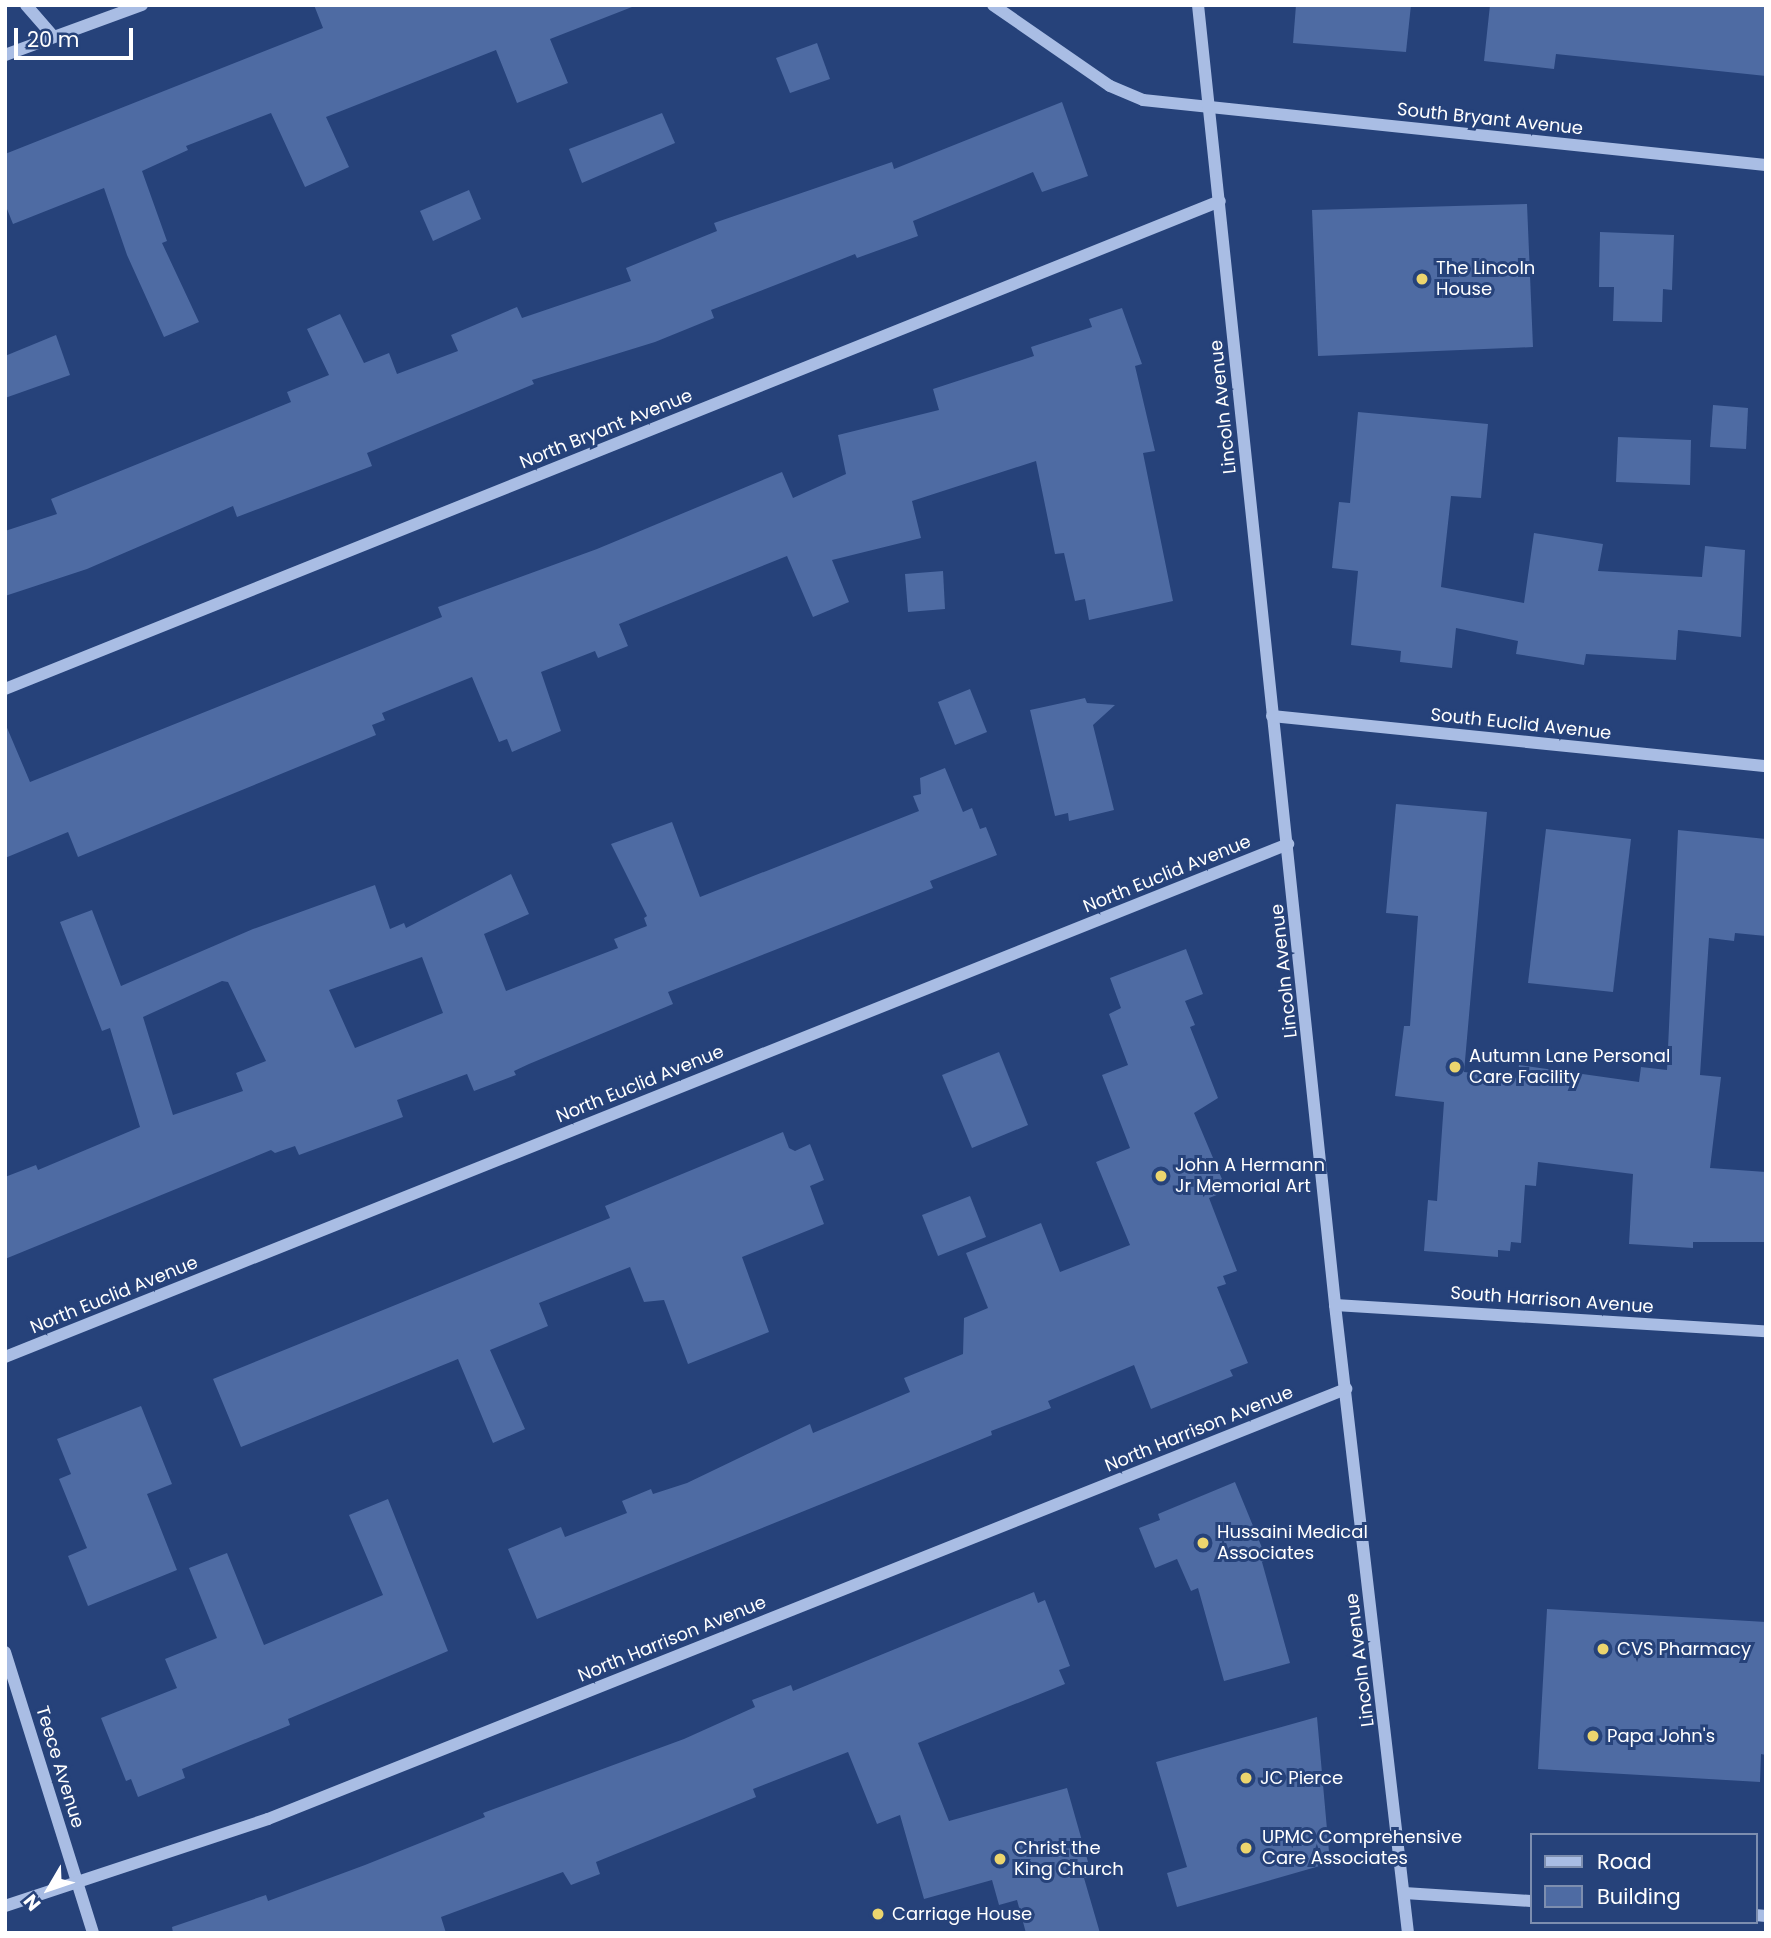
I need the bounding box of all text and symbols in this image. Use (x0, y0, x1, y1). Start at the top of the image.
scale bar (18, 14, 136, 58)
text: 20 m (27, 25, 80, 54)
street label: South Bryant Avenue (1396, 98, 1584, 140)
place label: The Lincoln House (1436, 258, 1535, 300)
marker: The Lincoln House (1414, 271, 1430, 287)
street label: Lincoln Avenue (1205, 339, 1241, 475)
street label: North Bryant Avenue (517, 384, 695, 474)
street label: South Euclid Avenue (1430, 704, 1612, 744)
street label: North Euclid Avenue (1080, 830, 1254, 918)
street label: Lincoln Avenue (1266, 903, 1302, 1039)
street label: North Euclid Avenue (553, 1040, 727, 1128)
place label: Autumn Lane Personal Care Facility (1469, 1046, 1670, 1088)
marker: Autumn Lane Personal Care Facility (1447, 1059, 1463, 1075)
place label: John A Hermann Jr Memorial Art (1175, 1155, 1325, 1198)
marker: John A Hermann Jr Memorial Art (1153, 1168, 1169, 1184)
street label: North Euclid Avenue (27, 1251, 201, 1339)
street label: South Harrison Avenue (1450, 1282, 1654, 1318)
street label: North Harrison Avenue (1102, 1381, 1296, 1477)
place label: Hussaini Medical Associates (1217, 1522, 1368, 1564)
marker: Hussaini Medical Associates (1195, 1535, 1211, 1551)
street label: North Harrison Avenue (575, 1591, 769, 1687)
street label: Lincoln Avenue (1341, 1592, 1379, 1728)
place label: CVS Pharmacy (1617, 1638, 1751, 1660)
marker: CVS Pharmacy (1595, 1641, 1611, 1657)
street label: Teece Avenue (31, 1703, 89, 1831)
place label: Papa John's (1607, 1725, 1715, 1747)
marker: Papa John's (1585, 1728, 1601, 1744)
place label: JC Pierce (1260, 1767, 1343, 1789)
marker: JC Pierce (1238, 1770, 1254, 1786)
place label: UPMC Comprehensive Care Associates (1262, 1827, 1462, 1870)
legend (1530, 1833, 1757, 1924)
place label: Christ the King Church (1014, 1838, 1124, 1881)
marker: UPMC Comprehensive Care Associates (1236, 1838, 1256, 1858)
text: Road (1597, 1847, 1652, 1876)
marker: Christ the King Church (992, 1851, 1008, 1867)
north arrow (14, 1854, 84, 1924)
text: Building (1597, 1882, 1681, 1911)
text: N (17, 1888, 47, 1917)
place label: Carriage House (892, 1903, 1032, 1925)
marker: Carriage House (870, 1906, 886, 1922)

